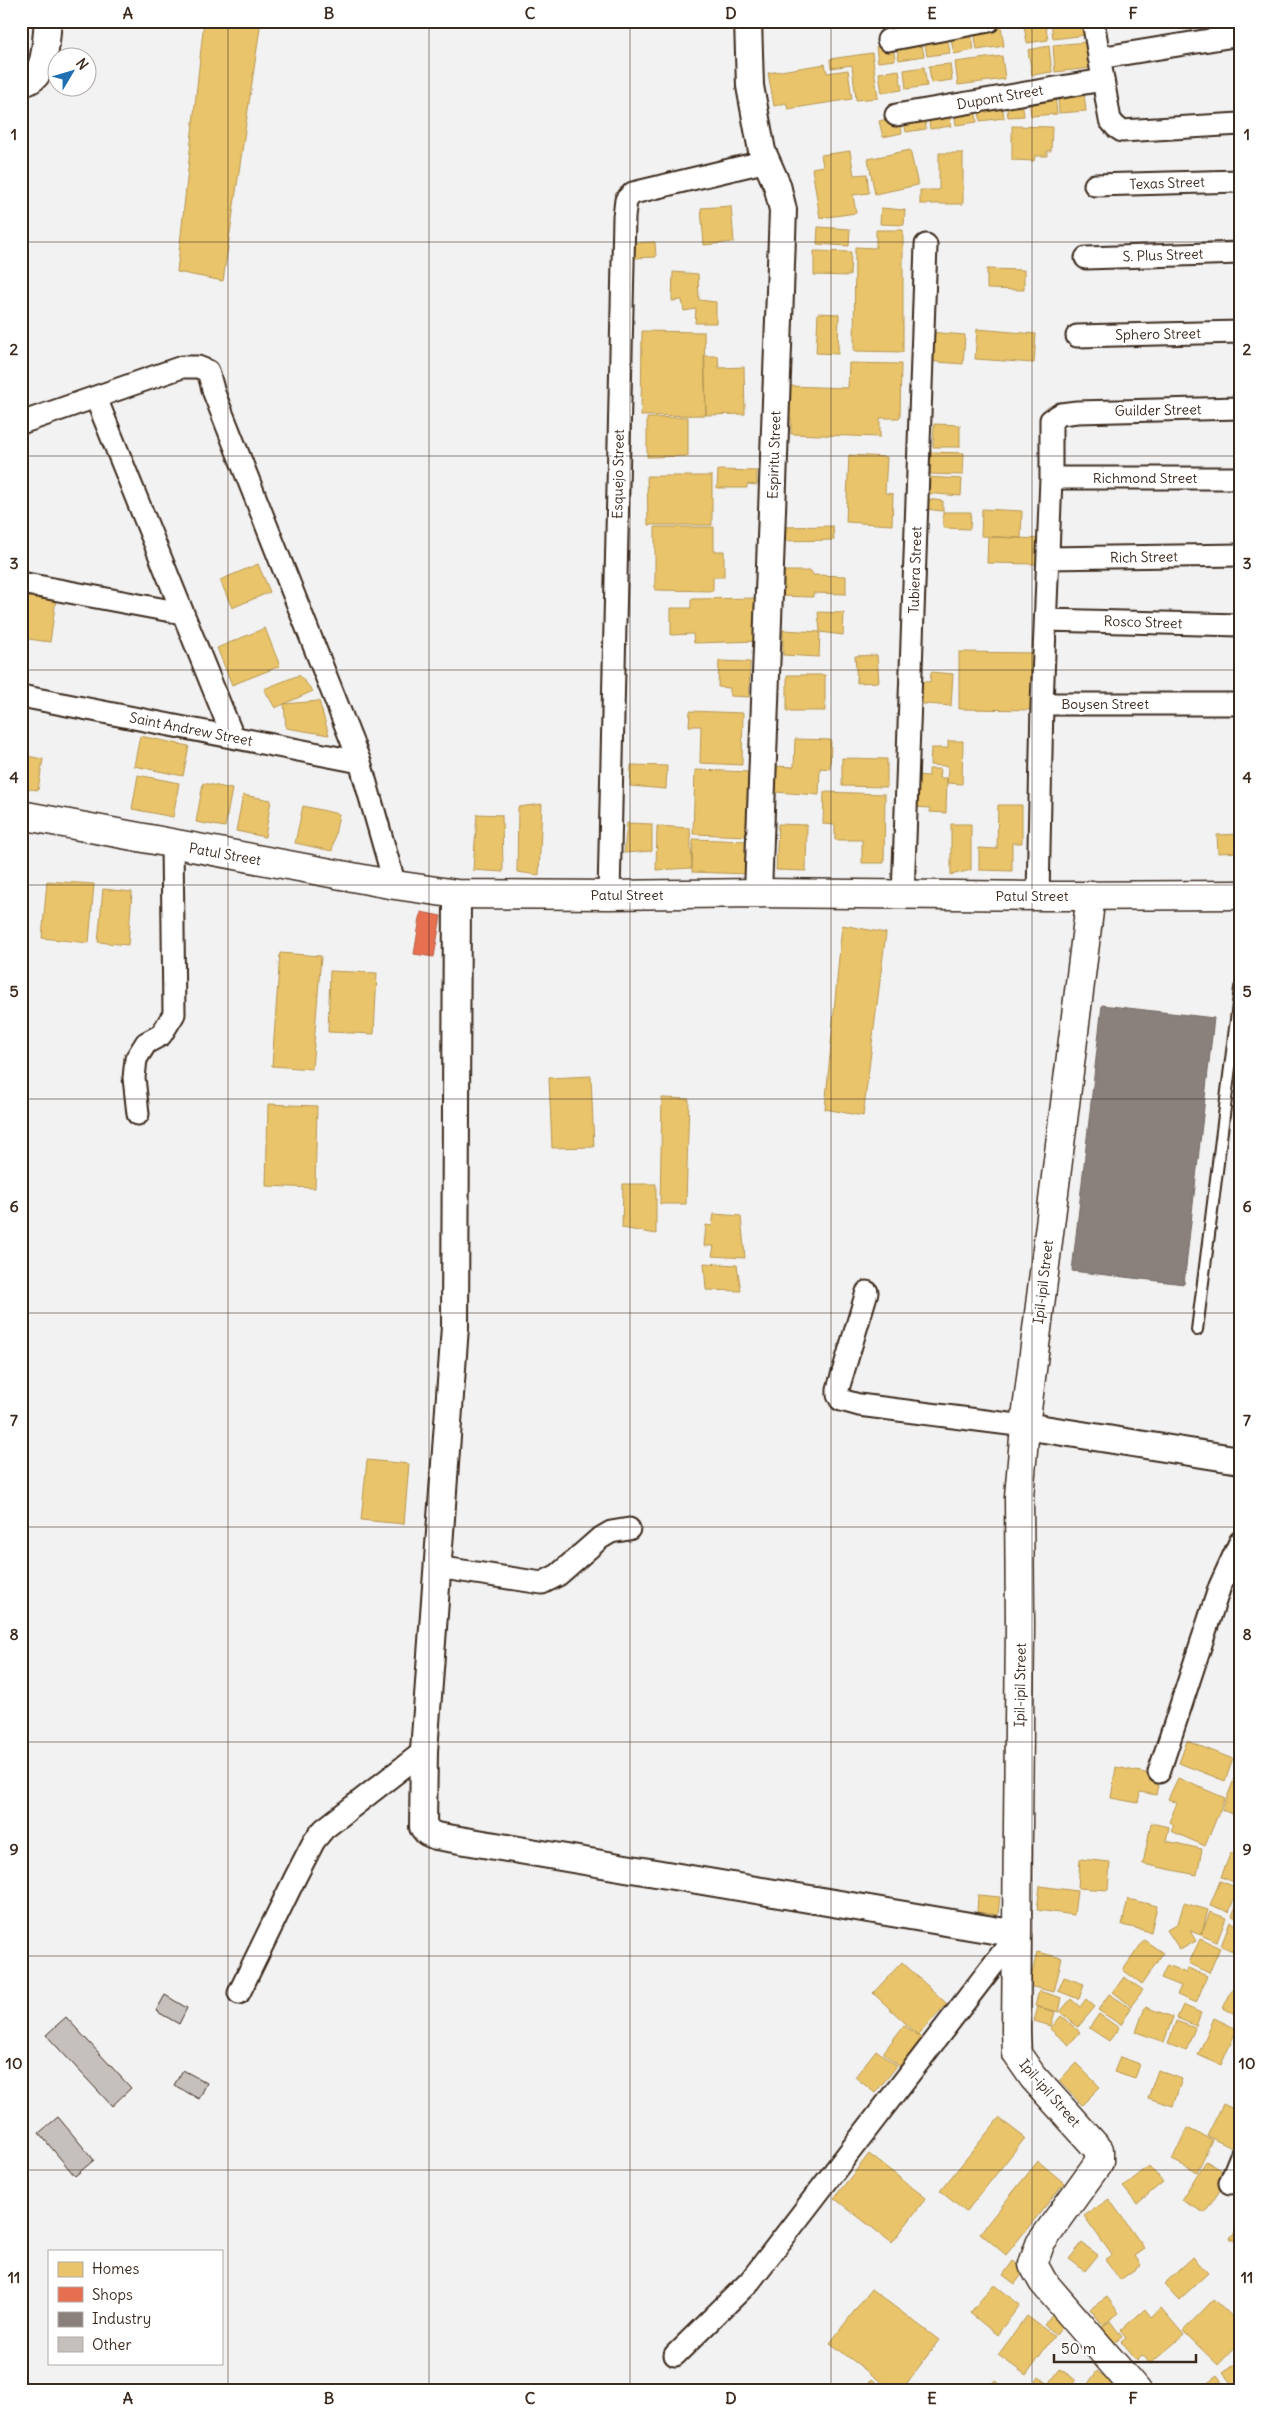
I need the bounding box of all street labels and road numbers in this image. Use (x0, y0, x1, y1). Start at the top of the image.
street label: Dupont Street (955, 81, 1045, 113)
street label: Texas Street (1129, 173, 1205, 193)
street label: S. Plus Street (1122, 245, 1204, 265)
street label: Sphero Street (1115, 324, 1201, 344)
street label: Guilder Street (1115, 400, 1202, 420)
street label: Espiritu Street (763, 410, 785, 499)
street label: Esquejo Street (608, 429, 628, 519)
street label: Richmond Street (1093, 469, 1197, 487)
street label: Tubiera Street (904, 526, 926, 614)
street label: Rich Street (1110, 547, 1178, 567)
street label: Rosco Street (1103, 612, 1183, 632)
street label: Boysen Street (1061, 695, 1149, 713)
street label: Saint Andrew Street (128, 708, 254, 750)
street label: Patul Street (188, 839, 263, 869)
street label: Patul Street (591, 886, 664, 904)
street label: Patul Street (996, 887, 1069, 905)
street label: Ipil-ipil Street (1029, 1239, 1057, 1325)
street label: Ipil-ipil Street (1010, 1642, 1030, 1727)
street label: Ipil-ipil Street (1016, 2055, 1085, 2131)

